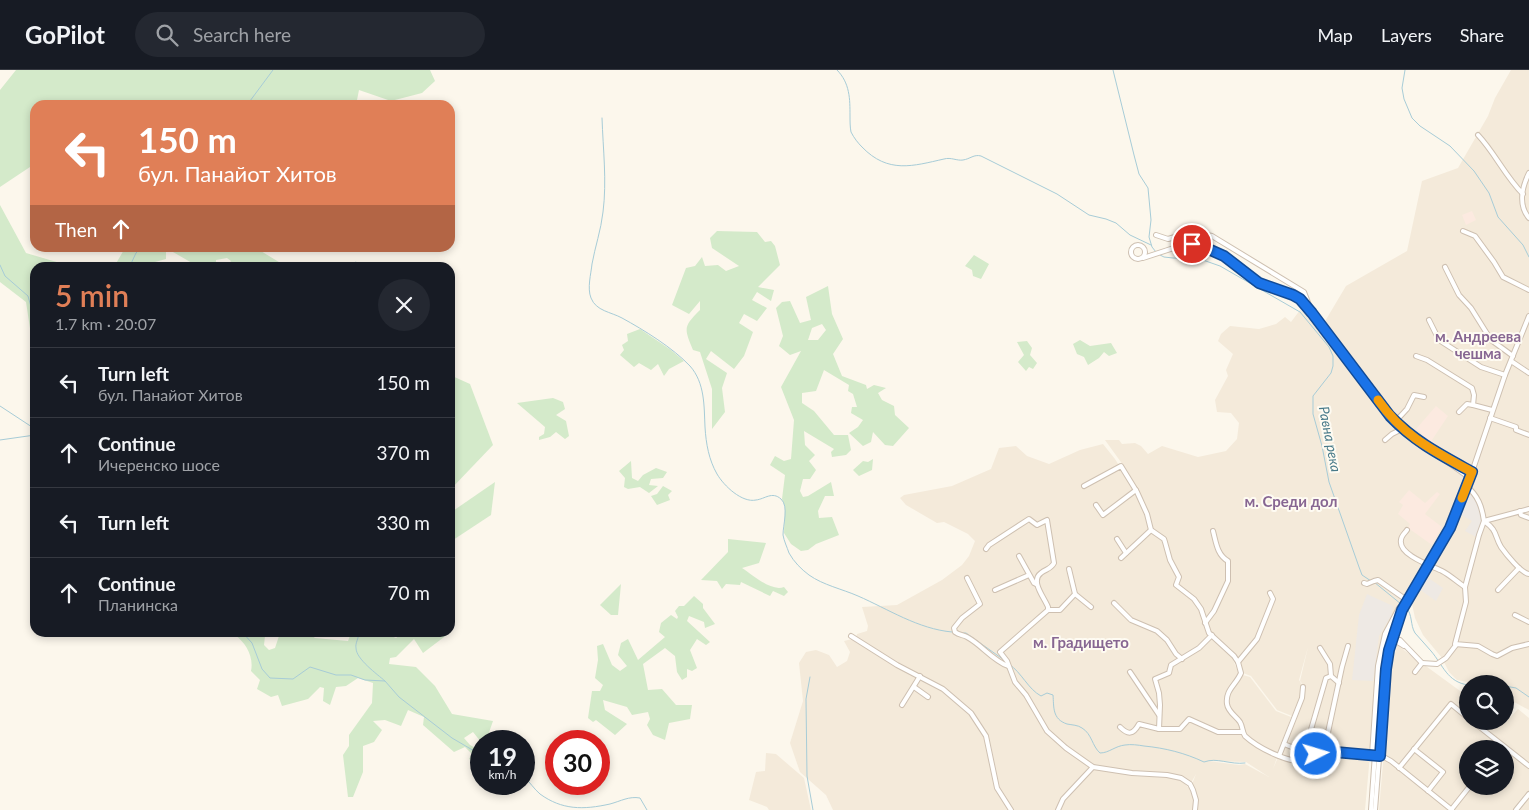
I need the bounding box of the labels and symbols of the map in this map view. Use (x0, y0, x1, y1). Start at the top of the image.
pin (1171, 223, 1213, 265)
district label: м. Андреева чешма (1435, 327, 1521, 362)
water label: Равна река (1316, 405, 1345, 473)
district label: м. Среди дол (1244, 492, 1338, 510)
district label: м. Градището (1033, 633, 1129, 651)
position arrow (1289, 727, 1341, 779)
speed limit sign: 30 (545, 730, 610, 795)

